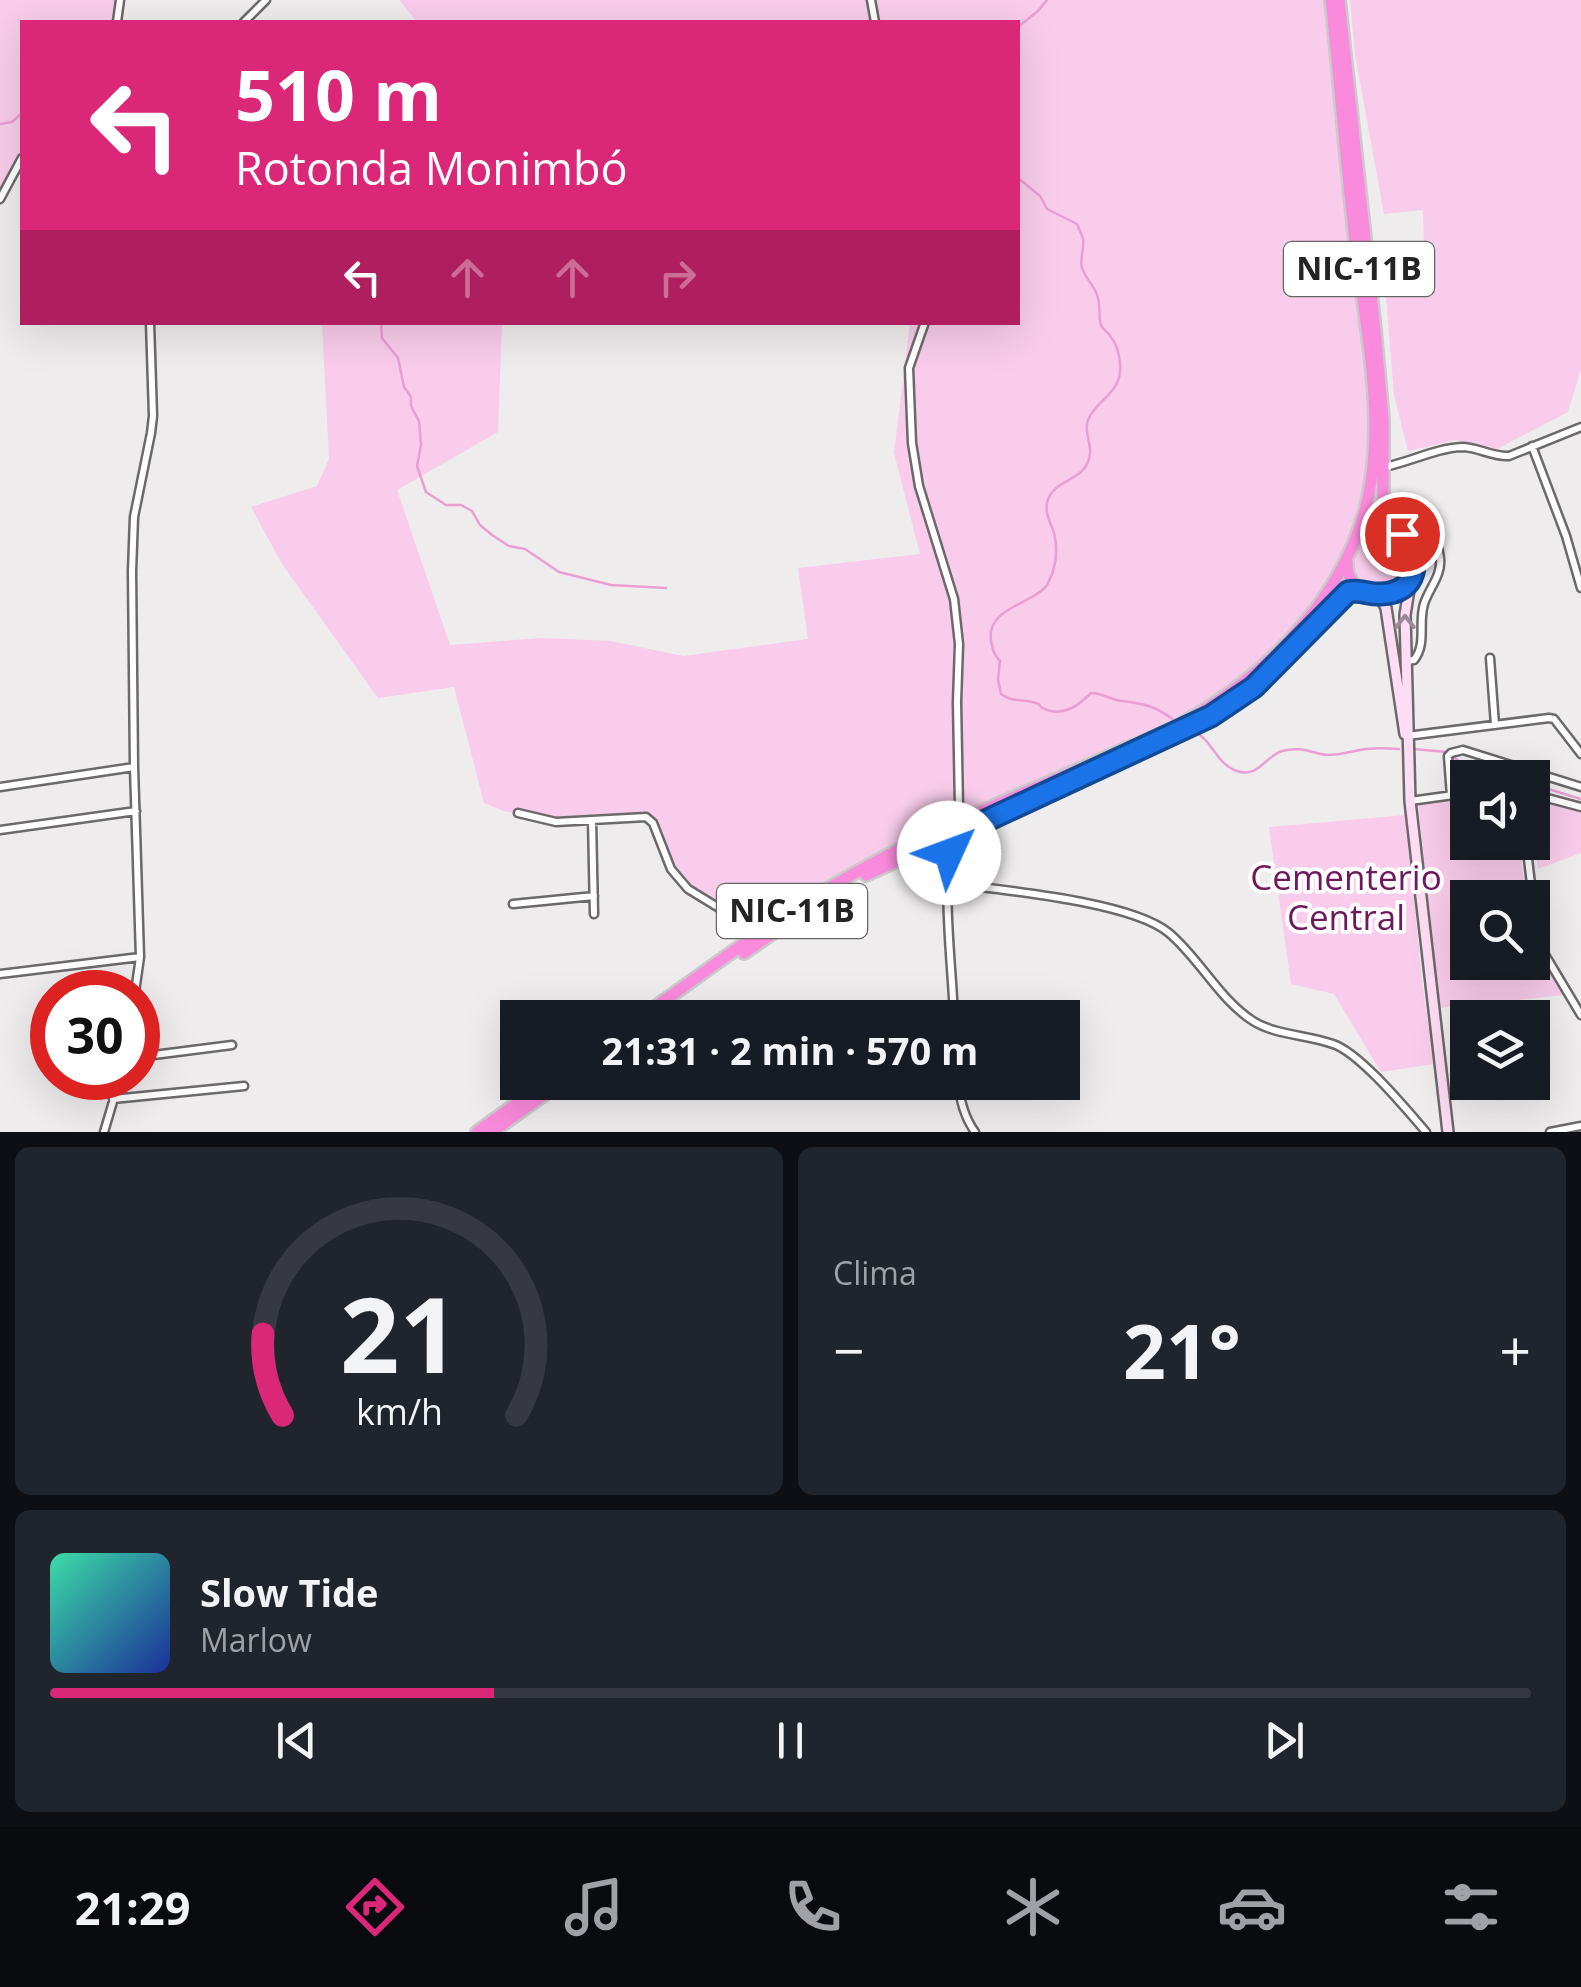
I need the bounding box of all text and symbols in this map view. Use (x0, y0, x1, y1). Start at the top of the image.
text: 510 m (235, 46, 442, 142)
icon: left (70, 60, 200, 190)
text: Rotonda Monimbó (235, 137, 628, 198)
road number: NIC-11B (1284, 242, 1434, 296)
icon: left (335, 250, 390, 305)
icon: ahead (440, 250, 495, 305)
icon: ahead (545, 250, 600, 305)
icon: right (650, 250, 705, 305)
pin (1360, 492, 1445, 577)
icon: arrive (1375, 507, 1430, 562)
one-way arrow (1394, 614, 1416, 630)
map controls (1450, 760, 1550, 1100)
button: sound (1450, 760, 1550, 860)
position arrow (897, 801, 1001, 905)
park label: Cementerio Central (1250, 853, 1442, 940)
button: search (1450, 880, 1550, 980)
road number: NIC-11B (717, 884, 867, 938)
speed limit sign: 30 (30, 970, 160, 1100)
button: layers (1450, 1000, 1550, 1100)
text: 21:31 · 2 min · 570 m (602, 1024, 978, 1076)
text: Clima (833, 1251, 917, 1294)
text: 21 (340, 1262, 458, 1403)
text: 21° (1123, 1299, 1241, 1401)
text: − (833, 1312, 864, 1387)
text: + (1500, 1312, 1531, 1387)
text: km/h (356, 1387, 442, 1435)
text: Slow Tide (200, 1566, 379, 1618)
text: Marlow (200, 1618, 312, 1661)
icon: previous (269, 1713, 324, 1768)
icon: pause (763, 1713, 818, 1768)
icon: next (1257, 1713, 1312, 1768)
icon: directions (340, 1872, 410, 1942)
icon: music (559, 1872, 629, 1942)
icon: phone (778, 1872, 848, 1942)
icon: climate (998, 1872, 1068, 1942)
icon: car (1217, 1872, 1287, 1942)
icon: filters (1436, 1872, 1506, 1942)
text: 21:29 (75, 1877, 190, 1938)

